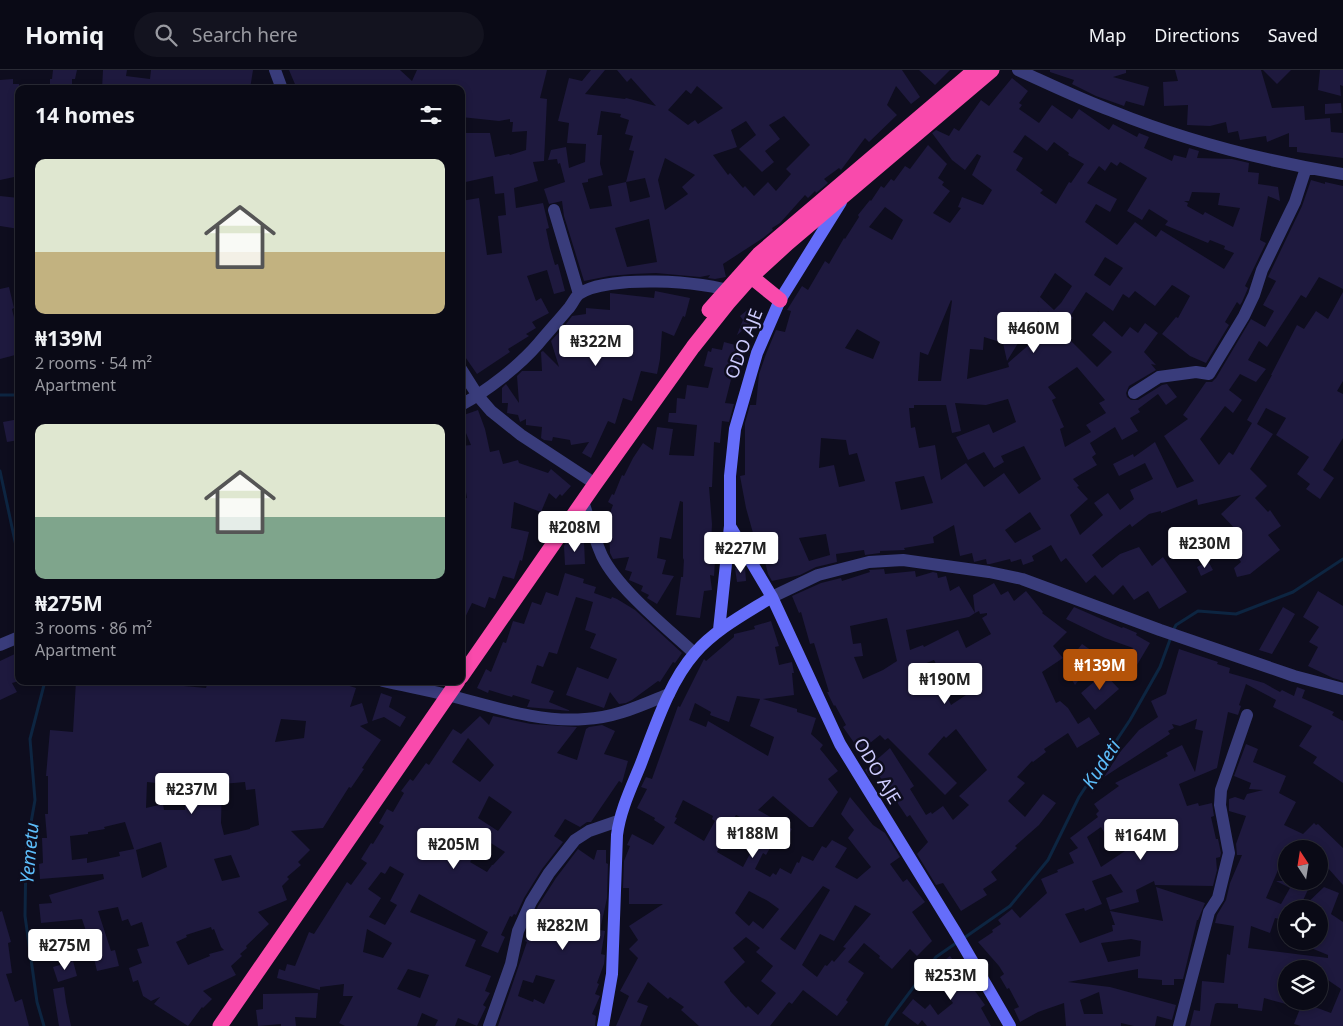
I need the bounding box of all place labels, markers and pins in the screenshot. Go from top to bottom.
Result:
pin: ₦460M [999,312,1069,354]
pin: ₦322M [561,324,631,367]
pin: ₦208M [540,510,610,553]
pin: ₦230M [1170,526,1240,569]
pin: ₦227M [706,532,776,574]
pin: ₦139M [1065,648,1135,691]
pin: ₦190M [910,662,980,705]
pin: ₦237M [157,772,227,815]
pin: ₦188M [718,816,788,859]
pin: ₦164M [1106,818,1176,861]
pin: ₦205M [419,828,489,870]
pin: ₦282M [528,908,598,951]
pin: ₦275M [30,928,100,971]
pin: ₦253M [916,958,986,1001]

